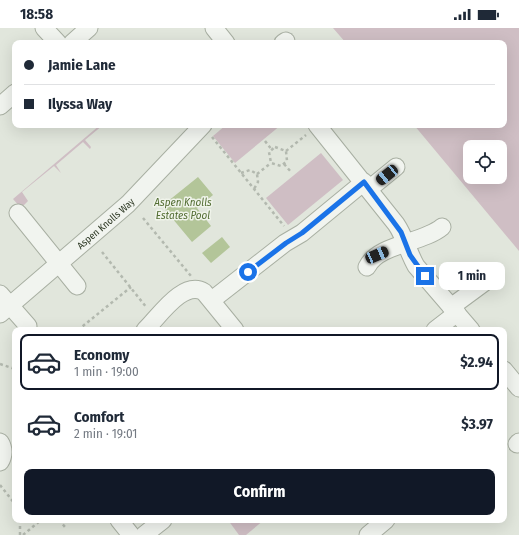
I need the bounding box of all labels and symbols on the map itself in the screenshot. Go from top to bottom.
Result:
car [374,163,400,187]
street label: Aspen Knolls Way [75,196,138,252]
water label: Aspen Knolls Estates Pool [153,196,212,222]
car [364,245,390,265]
callout: 1 min [439,262,505,290]
route start [239,263,257,281]
route end [416,267,434,285]

